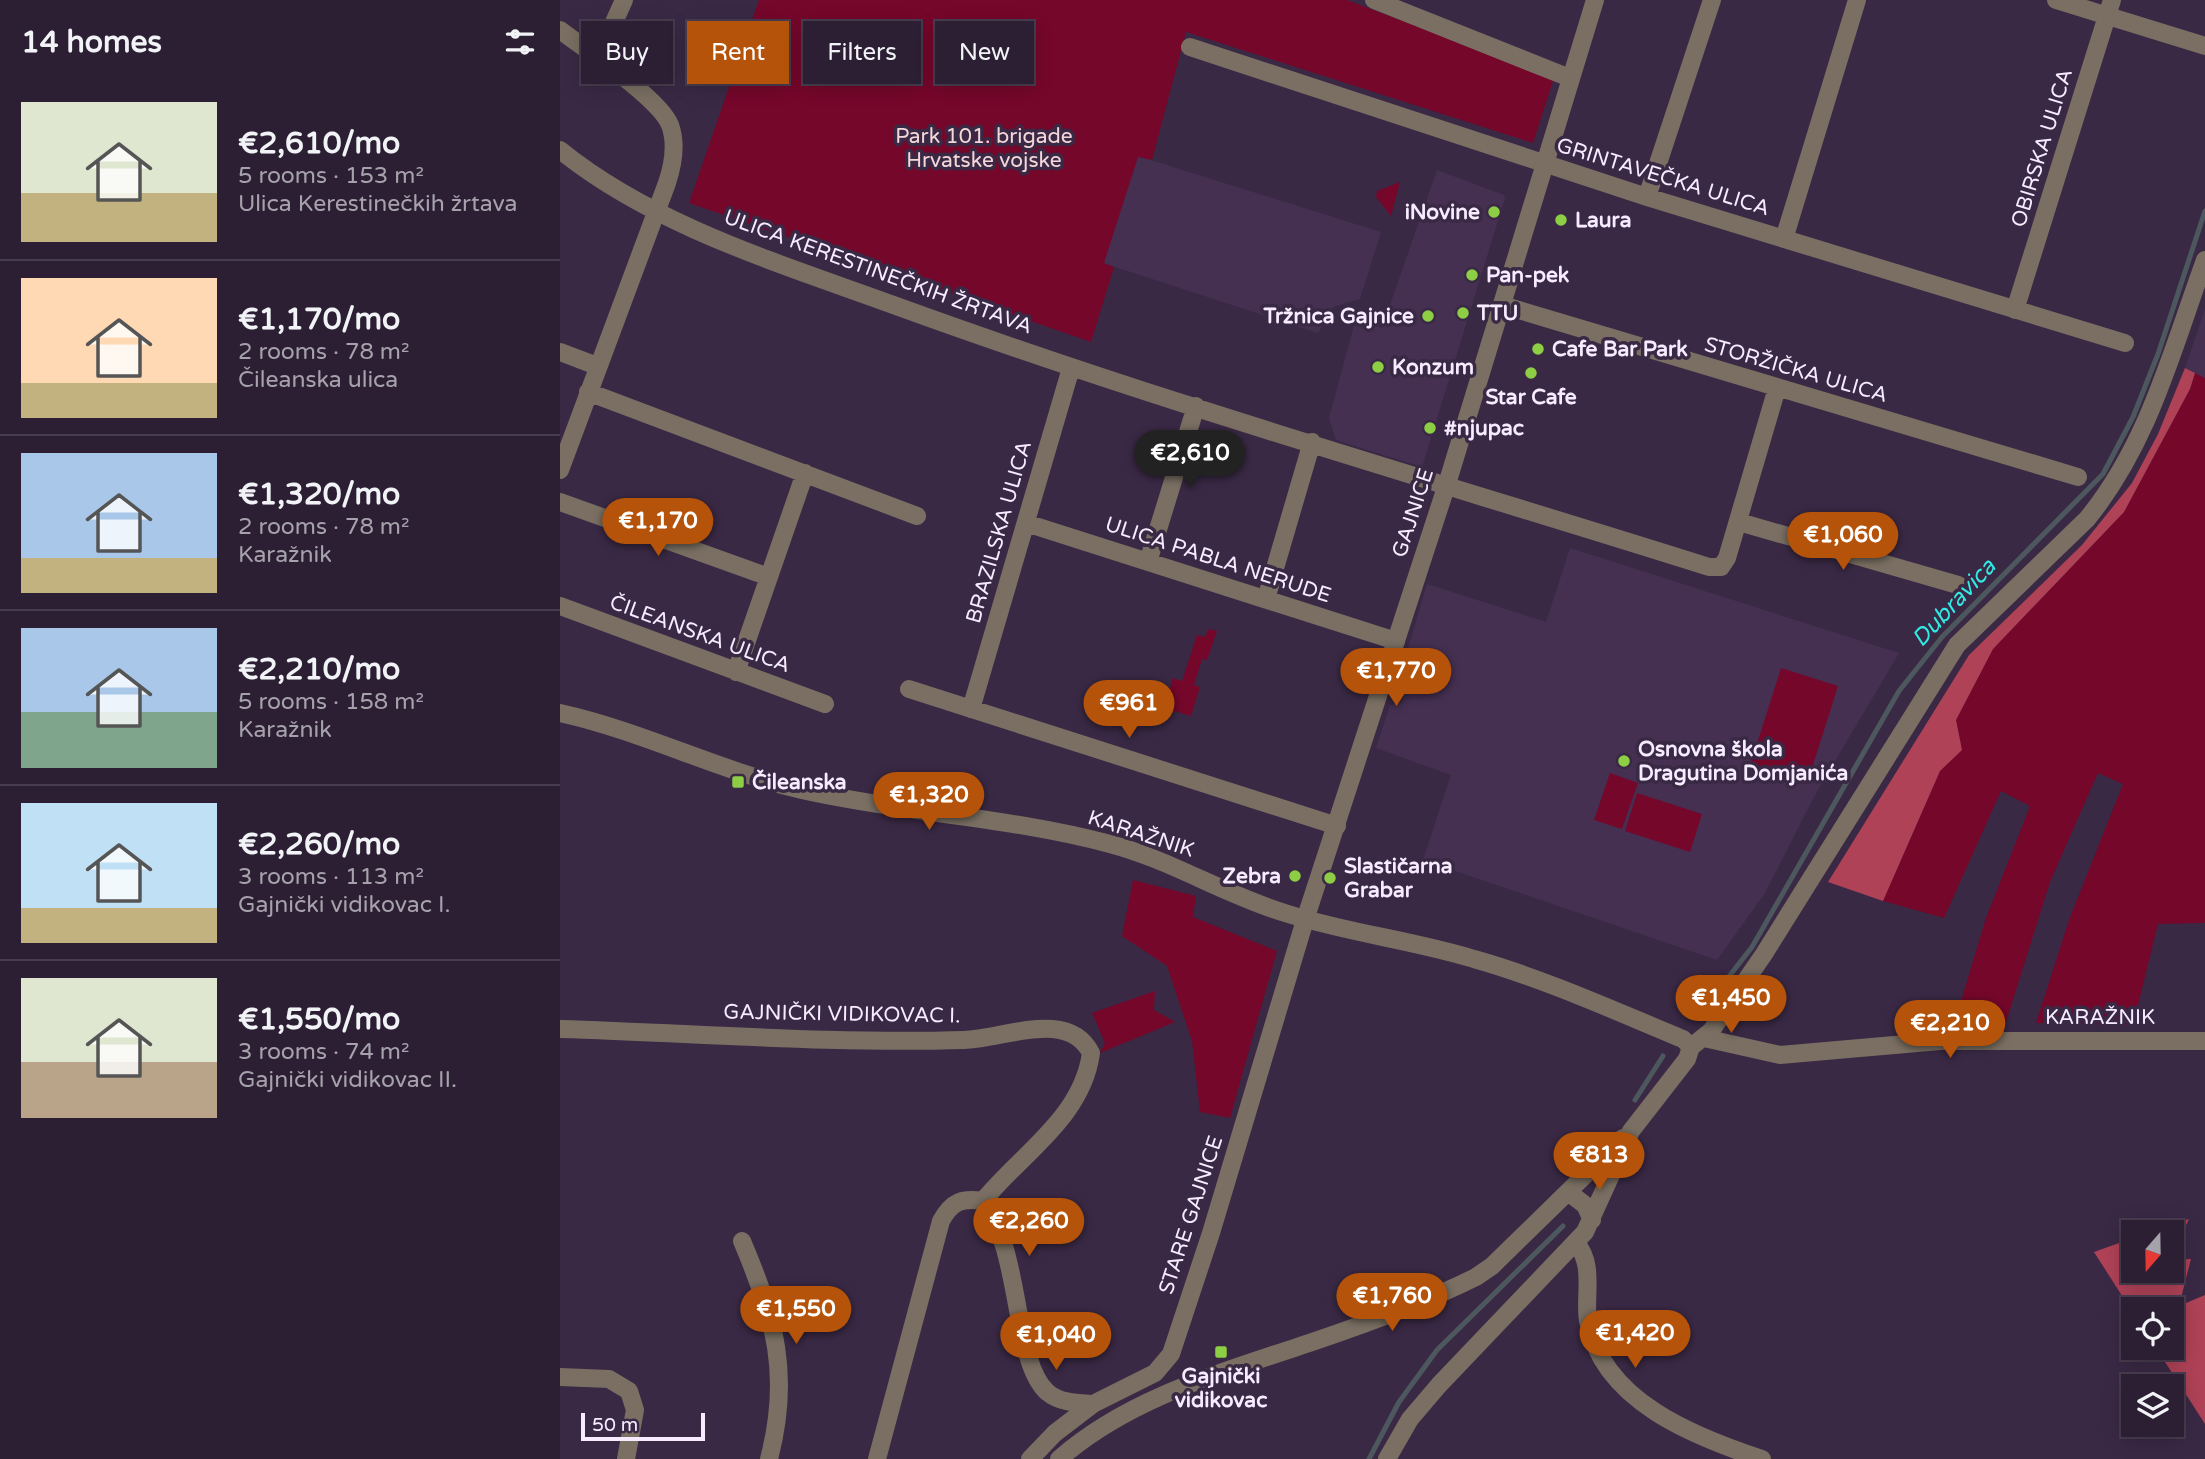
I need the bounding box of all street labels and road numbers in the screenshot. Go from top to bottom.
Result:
street label: OBIRSKA ULICA [2006,66,2078,230]
street label: GRINTAVEČKA ULICA [1553,133,1773,221]
street label: ULICA KERESTINEČKIH ŽRTAVA [720,204,1036,340]
street label: STORŽIČKA ULICA [1701,332,1891,408]
street label: BRAZILSKA ULICA [961,438,1037,626]
street label: GAJNICE [1387,465,1439,561]
street label: ULICA PABLA NERUDE [1102,512,1334,608]
street label: ČILEANSKA ULICA [606,590,794,678]
street label: KARAŽNIK [1085,805,1197,863]
street label: GAJNIČKI VIDIKOVAC I. [723,999,961,1029]
street label: KARAŽNIK [2045,1005,2155,1030]
street label: STARE GAJNICE [1154,1133,1228,1297]

